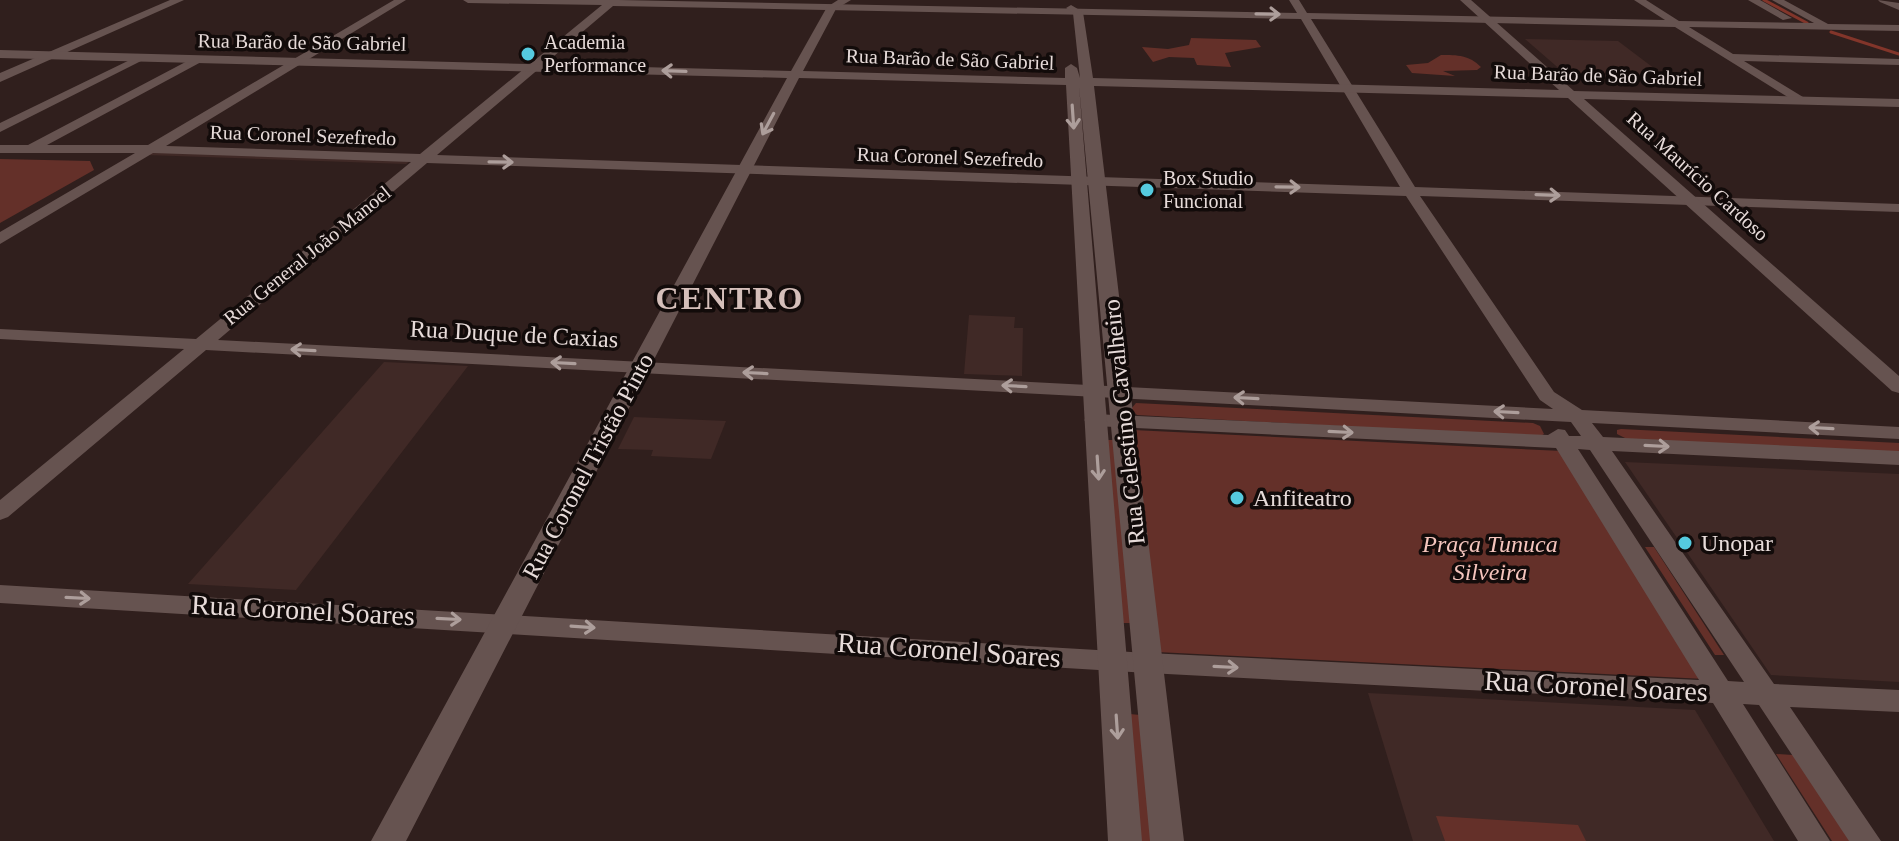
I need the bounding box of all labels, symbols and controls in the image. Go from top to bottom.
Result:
one-way arrow [1254,7,1281,22]
street label: Rua Barão de São Gabriel [197,29,407,55]
place label: Academia Performance [544,31,646,76]
street label: Rua Barão de São Gabriel [845,44,1055,74]
marker: Academia Performance [519,45,537,63]
street label: Rua Barão de São Gabriel [1493,60,1703,90]
one-way arrow [661,63,688,79]
one-way arrow [1066,103,1081,130]
street label: Rua Maurício Cardoso [1623,107,1773,245]
one-way arrow [759,112,775,136]
street label: Rua Coronel Sezefredo [209,121,397,149]
street label: Rua Coronel Sezefredo [856,143,1044,171]
one-way arrow [487,154,514,169]
place label: Box Studio Funcional [1163,167,1254,212]
one-way arrow [1274,179,1301,194]
street label: Rua General João Manoel [219,181,395,329]
marker: Box Studio Funcional [1138,181,1156,199]
one-way arrow [1534,187,1561,202]
district label: CENTRO [656,280,804,316]
street label: Rua Celestino Cavalheiro [1098,298,1150,546]
street label: Rua Duque de Caxias [409,316,619,352]
one-way arrow [290,342,317,357]
street label: Rua Coronel Tristão Pinto [518,349,658,583]
one-way arrow [550,355,577,370]
one-way arrow [742,365,769,380]
one-way arrow [1002,378,1028,393]
one-way arrow [1233,390,1260,405]
one-way arrow [1493,404,1520,419]
one-way arrow [1808,421,1835,436]
one-way arrow [1327,424,1354,439]
one-way arrow [1643,439,1670,454]
one-way arrow [1091,454,1106,481]
place label: Anfiteatro [1253,485,1352,511]
marker: Anfiteatro [1228,489,1246,507]
place label: Unopar [1701,530,1773,556]
park label: Praça Tunuca Silveira [1421,531,1558,585]
marker: Unopar [1676,534,1694,552]
street label: Rua Coronel Soares [190,589,416,631]
one-way arrow [64,591,91,606]
one-way arrow [435,611,462,626]
one-way arrow [570,620,596,635]
street label: Rua Coronel Soares [836,627,1062,673]
one-way arrow [1212,660,1239,675]
street label: Rua Coronel Soares [1483,665,1709,707]
one-way arrow [1110,714,1125,740]

